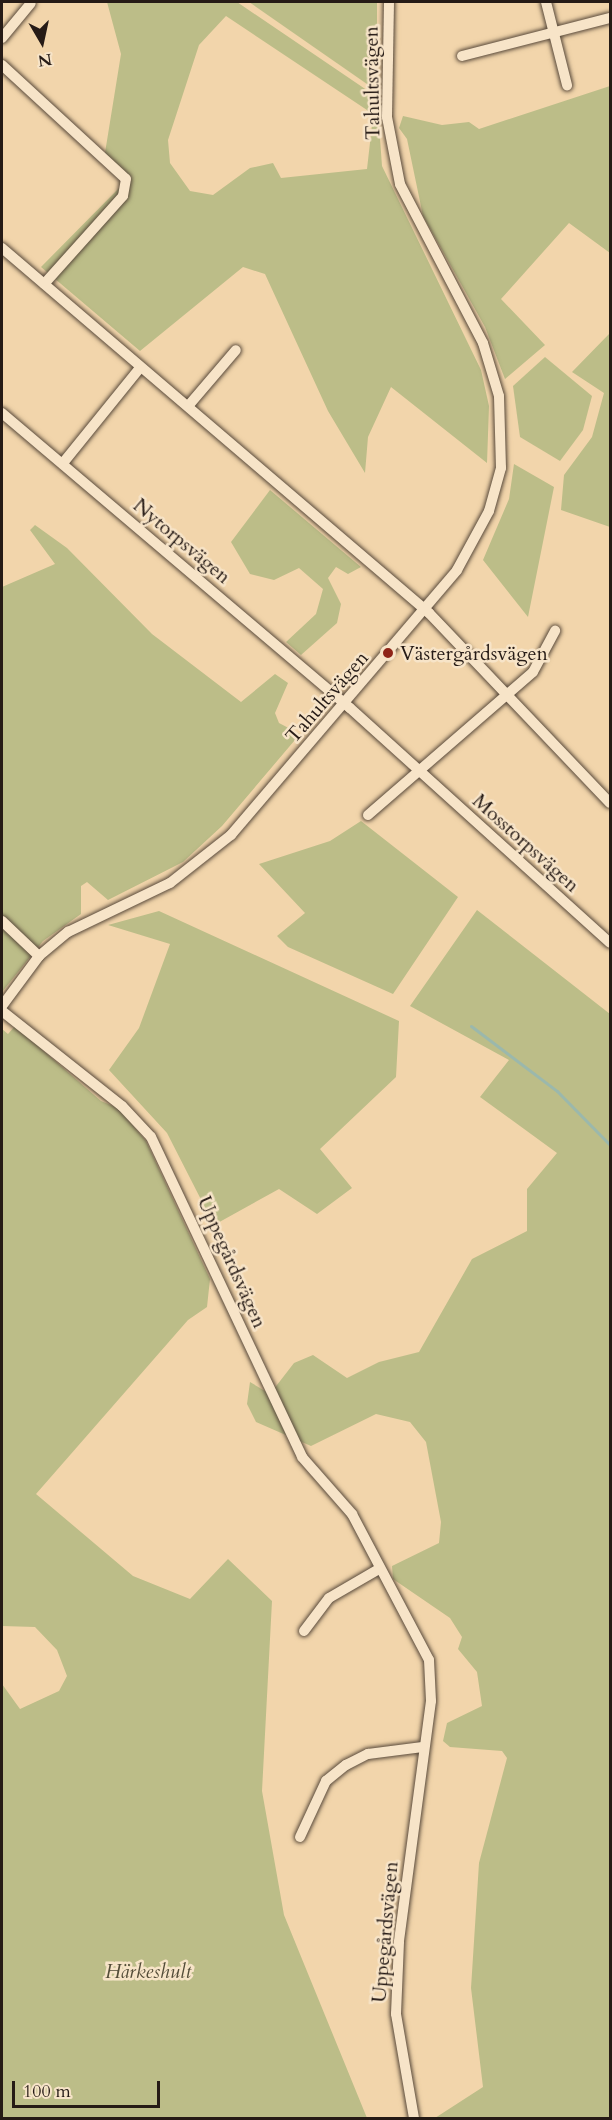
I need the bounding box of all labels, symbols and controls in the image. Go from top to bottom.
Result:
north arrow [12,12,72,72]
street label: Tahultsvägen [359,26,385,140]
text: N [36,48,53,72]
street label: Nytorpsvägen [128,493,236,589]
place label: Västergårdsvägen [400,641,548,665]
street label: Tahultsvägen [281,646,373,748]
marker: Västergårdsvägen [381,646,395,660]
street label: Mosstorpsvägen [468,789,584,897]
street label: Uppegårdsvägen [192,1192,272,1332]
street label: Uppegårdsvägen [367,1860,403,2004]
park label: Härkeshult [105,1959,191,1983]
scale bar [15,2069,164,2107]
text: 100 m [23,2079,71,2104]

